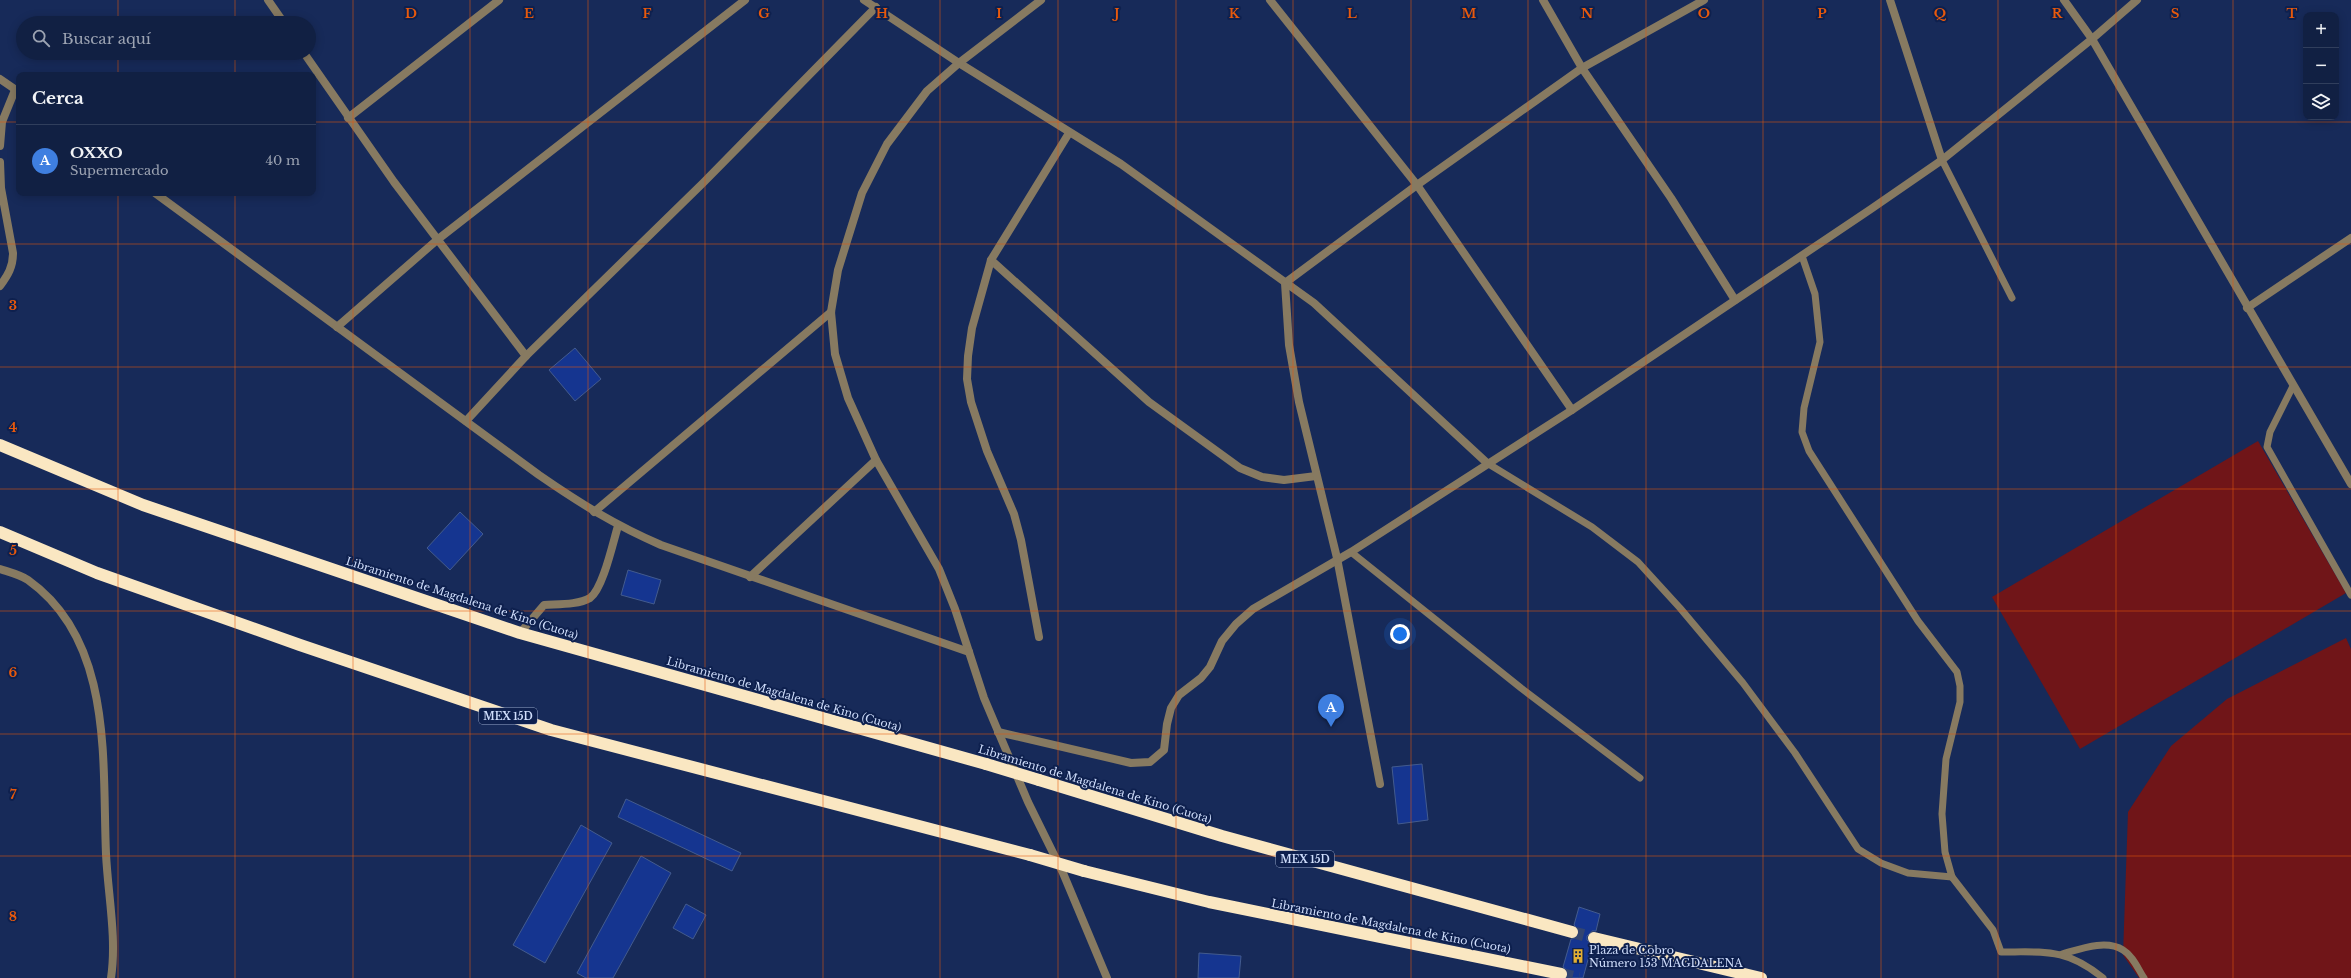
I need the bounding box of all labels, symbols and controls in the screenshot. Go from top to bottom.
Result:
text: D [405,5,417,22]
text: E [524,5,534,22]
text: F [643,5,652,22]
text: G [758,5,770,22]
text: H [876,5,888,22]
text: I [996,5,1002,22]
text: J [1111,5,1120,22]
text: K [1229,5,1240,22]
text: L [1347,5,1357,22]
text: M [1462,5,1477,22]
text: N [1581,5,1593,22]
text: O [1698,5,1710,22]
text: P [1817,5,1827,22]
text: Q [1934,5,1947,22]
text: R [2052,5,2064,22]
text: S [2171,5,2180,22]
text: T [2287,5,2298,22]
map controls [2303,12,2339,120]
button: + [2303,12,2339,48]
search box [16,16,316,60]
icon: search [30,27,52,49]
text: Buscar aquí [62,29,151,48]
button: − [2303,48,2339,84]
button: layers [2303,84,2339,120]
text: Cerca [32,88,84,109]
text: OXXO [70,143,123,162]
text: A [40,152,50,169]
text: 40 m [265,152,300,169]
text: Supermercado [70,162,168,179]
text: 3 [9,297,17,314]
text: 4 [9,419,18,436]
text: 5 [9,542,17,559]
street label: Libramiento de Magdalena de Kino (Cuota) [344,554,580,642]
your location [1390,624,1410,644]
street label: Libramiento de Magdalena de Kino (Cuota) [665,654,903,734]
text: 6 [9,664,18,681]
pin: A [1318,694,1344,727]
road number: MEX 15D [479,708,537,724]
street label: Libramiento de Magdalena de Kino (Cuota) [977,742,1214,826]
text: 7 [10,786,17,803]
road number: MEX 15D [1276,851,1334,867]
street label: Libramiento de Magdalena de Kino (Cuota) [1270,896,1512,956]
text: 8 [9,908,17,925]
place label: Plaza de Cobro Número 153 MAGDALENA [1589,943,1743,970]
building icon: Plaza de Cobro Número 153 MAGDALENA [1570,948,1586,964]

